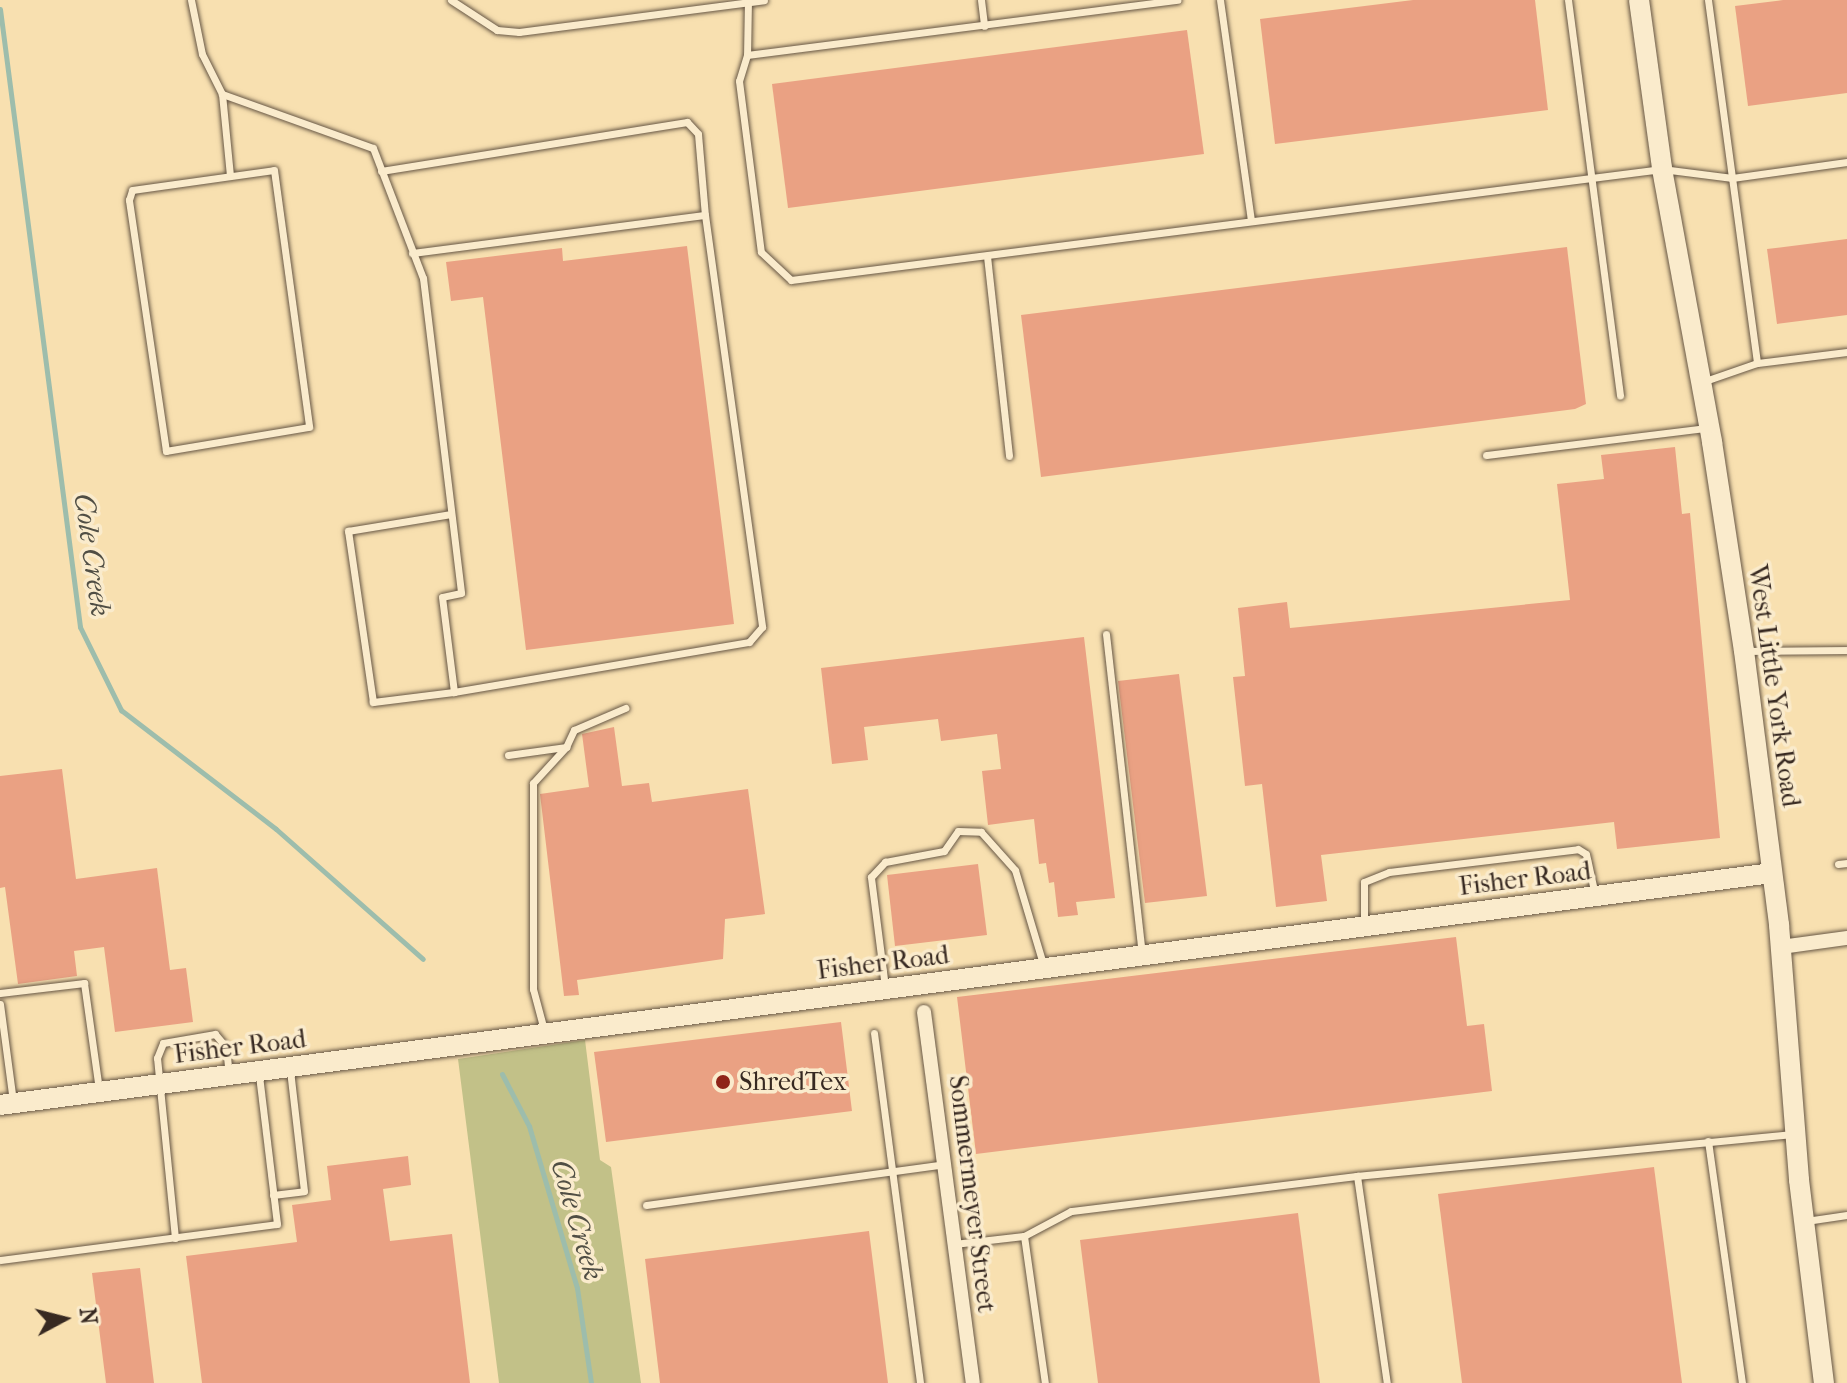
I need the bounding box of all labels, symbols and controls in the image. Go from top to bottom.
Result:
water label: Cole Creek [67,491,117,619]
street label: West Little York Road [1742,563,1806,809]
street label: Fisher Road [1457,855,1593,903]
street label: Fisher Road [815,939,951,987]
street label: Fisher Road [172,1023,308,1071]
place label: ShredTex [739,1066,847,1098]
marker: ShredTex [714,1073,732,1091]
street label: Sommermeyer Street [942,1074,1002,1314]
water label: Cole Creek [544,1156,610,1284]
north arrow [24,1279,104,1359]
text: N [74,1306,102,1326]

